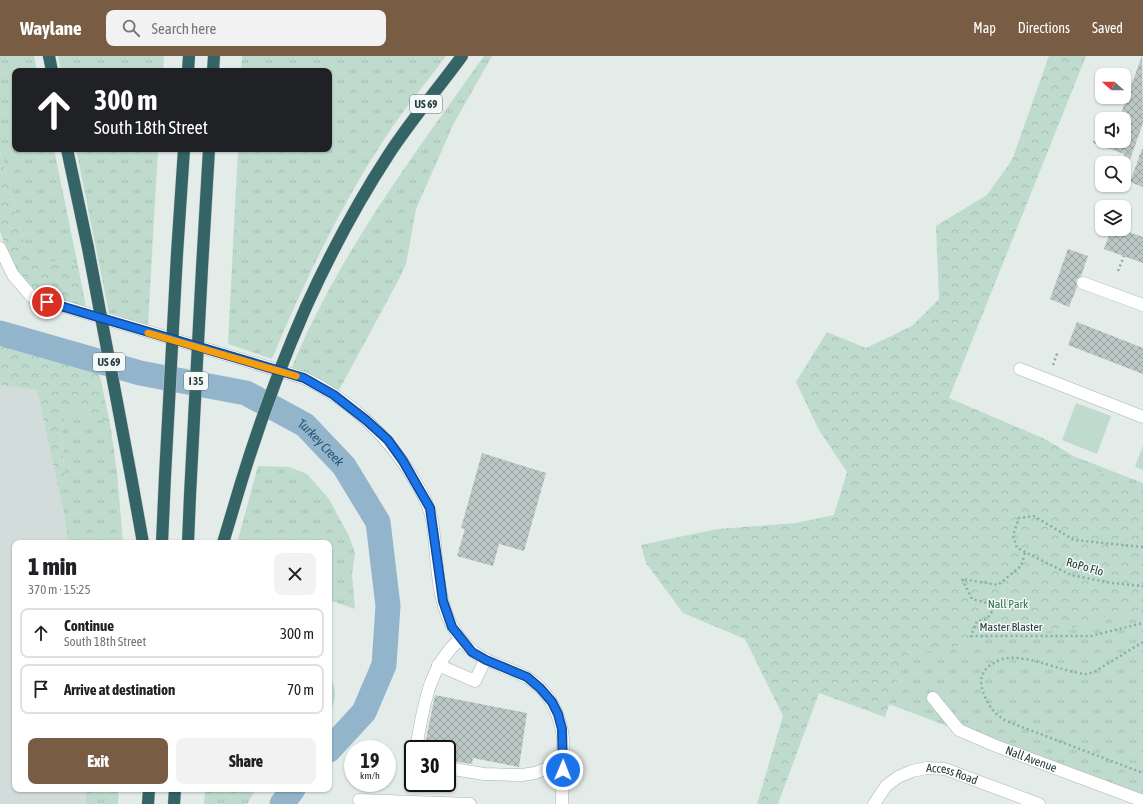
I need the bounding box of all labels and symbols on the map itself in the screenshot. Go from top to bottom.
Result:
north arrow [1095,68,1131,104]
road number: US 69 [410,95,442,113]
pin [30,285,64,319]
road number: US 69 [93,353,125,371]
road number: I 35 [184,372,208,390]
water label: Turkey Creek [295,416,347,469]
street label: RoPo Flo [1065,555,1106,579]
park label: Nall Park [988,597,1029,611]
street label: Master Blaster [980,620,1043,634]
speed limit sign: 30 [404,740,456,792]
street label: Nall Avenue [1003,743,1059,775]
position arrow [542,749,584,791]
street label: Access Road [926,761,980,788]

